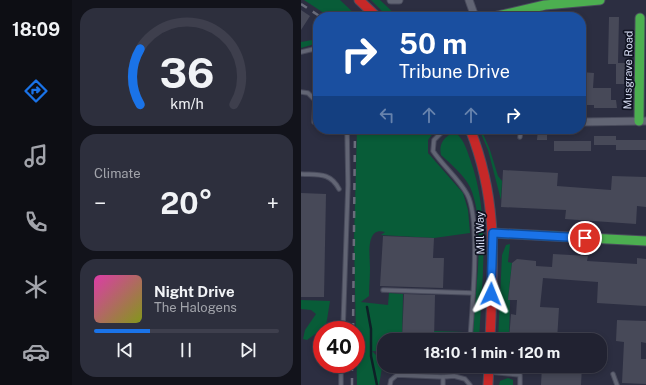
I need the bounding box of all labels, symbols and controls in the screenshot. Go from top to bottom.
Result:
text: 18:09 [12,19,60,40]
text: 50 m [399,27,467,60]
icon: right [333,28,385,80]
street label: Musgrave Road [621,30,635,110]
text: 36 [159,48,214,97]
text: Tribune Drive [399,61,510,82]
icon: directions [22,77,50,105]
text: km/h [170,94,203,111]
icon: left [376,104,398,126]
icon: ahead [418,104,440,126]
icon: ahead [460,104,482,126]
icon: right [502,104,524,126]
icon: music [22,142,50,170]
text: Climate [94,166,141,181]
text: 20° [160,185,213,221]
text: − [94,190,106,216]
text: + [267,190,279,216]
icon: phone [22,208,50,236]
street label: Mill Way [474,211,486,255]
pin [568,221,602,255]
icon: arrive [574,227,596,249]
icon: climate [22,273,50,301]
position arrow [470,273,512,315]
text: Night Drive [154,283,235,300]
text: The Halogens [154,300,237,315]
speed limit sign: 40 [313,321,365,373]
icon: car [22,338,50,366]
icon: previous [114,339,136,361]
icon: pause [175,339,197,361]
icon: next [237,339,259,361]
text: 18:10 · 1 min · 120 m [424,344,560,361]

